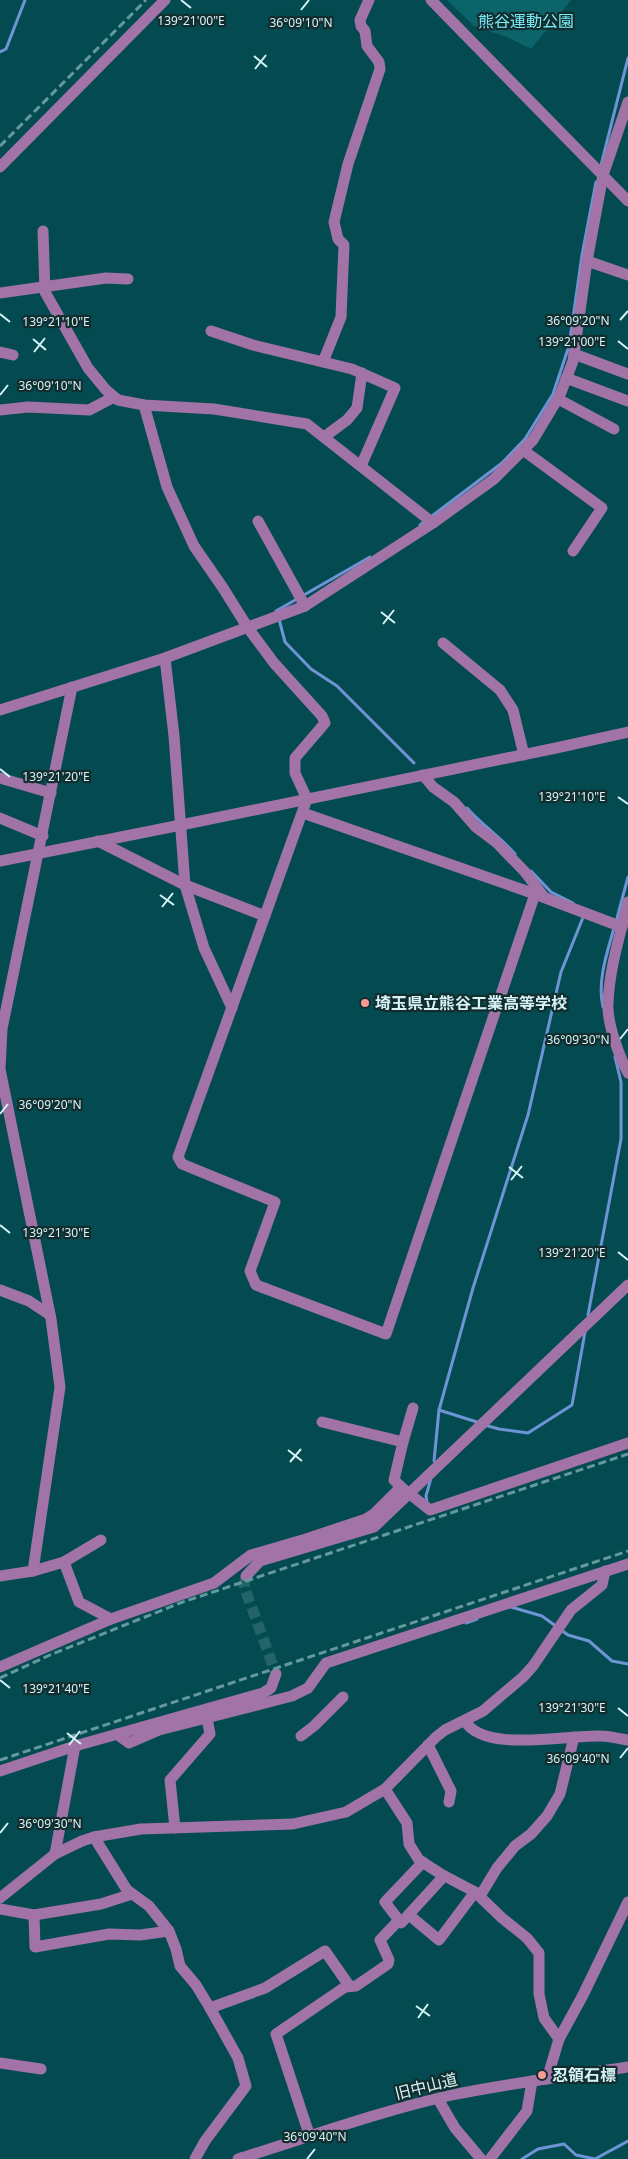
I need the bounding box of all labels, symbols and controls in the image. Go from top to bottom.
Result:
park label: 熊谷運動公園 [478,10,574,32]
text: 139°21'00"E [157,12,225,29]
text: 36°09'10"N [269,14,333,31]
text: 36°09'20"N [546,312,610,329]
text: 139°21'10"E [22,313,90,330]
text: 139°21'00"E [538,333,606,350]
text: 36°09'10"N [18,377,82,394]
text: 139°21'20"E [22,768,90,785]
text: 139°21'10"E [538,788,606,805]
place label: 埼玉県立熊谷工業高等学校 [375,992,567,1014]
marker: 埼玉県立熊谷工業高等学校 [359,997,371,1009]
text: 36°09'30"N [546,1031,610,1048]
text: 36°09'20"N [18,1096,82,1113]
text: 139°21'30"E [22,1224,90,1241]
text: 139°21'20"E [538,1244,606,1261]
text: 139°21'40"E [22,1680,90,1697]
text: 139°21'30"E [538,1699,606,1716]
text: 36°09'40"N [546,1750,610,1767]
text: 36°09'30"N [18,1815,82,1832]
place label: 忍領石標 [552,2064,616,2086]
street label: 旧中山道 [392,2068,460,2104]
marker: 忍領石標 [536,2069,548,2081]
text: 36°09'40"N [283,2128,347,2145]

